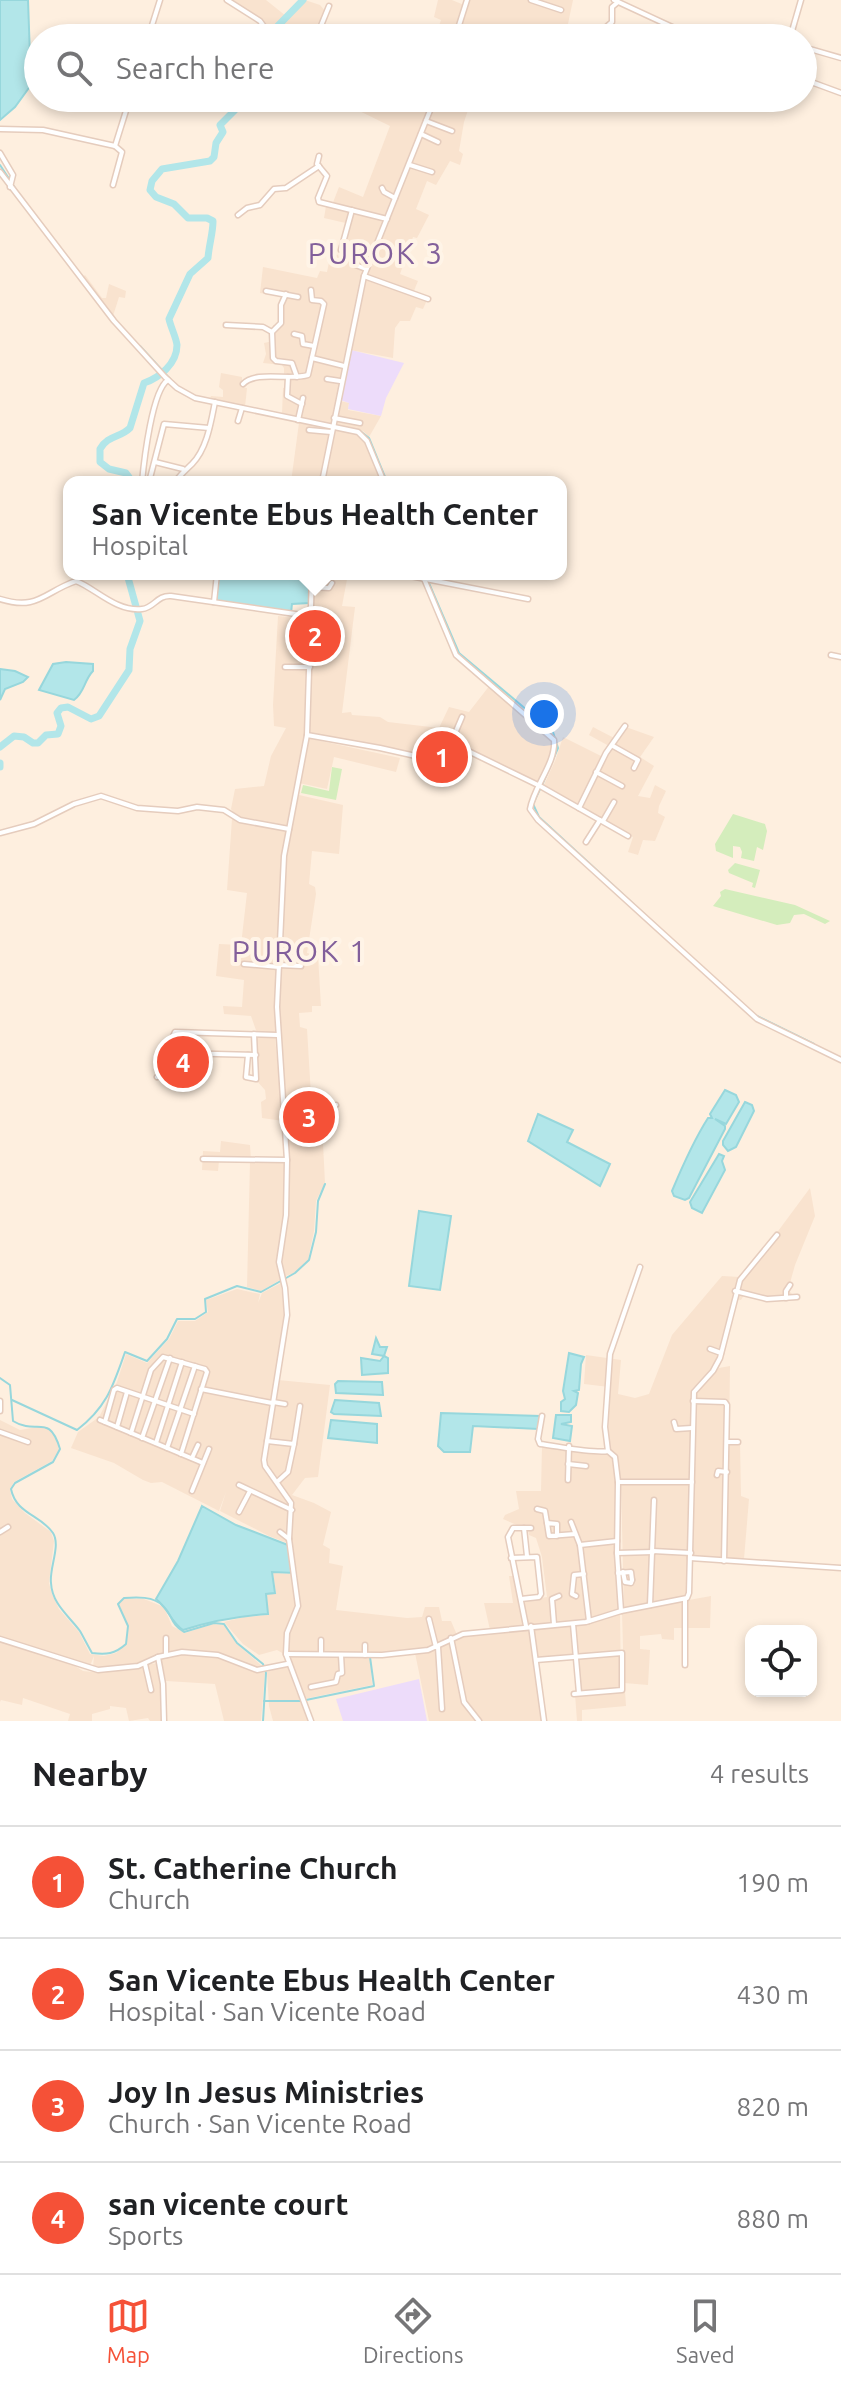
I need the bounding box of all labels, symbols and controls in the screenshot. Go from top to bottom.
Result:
search box [24,24,817,112]
icon: search [52,46,96,90]
text: Search here [116,51,275,85]
district label: PUROK 3 [308,236,444,270]
popup [63,476,567,580]
text: San Vicente Ebus Health Center [92,497,538,531]
text: Hospital [92,531,188,560]
pin: 2 [289,606,341,666]
your location [524,694,564,734]
pin: 1 [416,727,468,787]
district label: PUROK 1 [232,934,368,968]
pin: 4 [157,1032,209,1092]
pin: 3 [283,1087,335,1147]
map controls [745,1625,817,1697]
button: locate [745,1625,817,1697]
text: Nearby [32,1754,147,1792]
text: 4 results [710,1759,809,1788]
text: St. Catherine Church [108,1851,398,1885]
text: 1 [51,1868,65,1897]
text: 190 m [737,1868,809,1897]
text: Church [108,1885,190,1914]
text: San Vicente Ebus Health Center [108,1963,555,1997]
text: 2 [51,1980,65,2009]
text: 430 m [737,1980,809,2009]
text: Hospital · San Vicente Road [108,1997,426,2026]
text: Joy In Jesus Ministries [108,2075,424,2109]
text: 3 [51,2092,65,2121]
text: 820 m [737,2092,809,2121]
text: Church · San Vicente Road [108,2109,412,2138]
text: san vicente court [108,2187,348,2221]
text: 4 [51,2204,65,2233]
text: 880 m [737,2204,809,2233]
text: Sports [108,2221,183,2250]
tab: Map [106,2294,150,2367]
tab: Directions [363,2294,463,2367]
tab: Saved [676,2294,735,2367]

